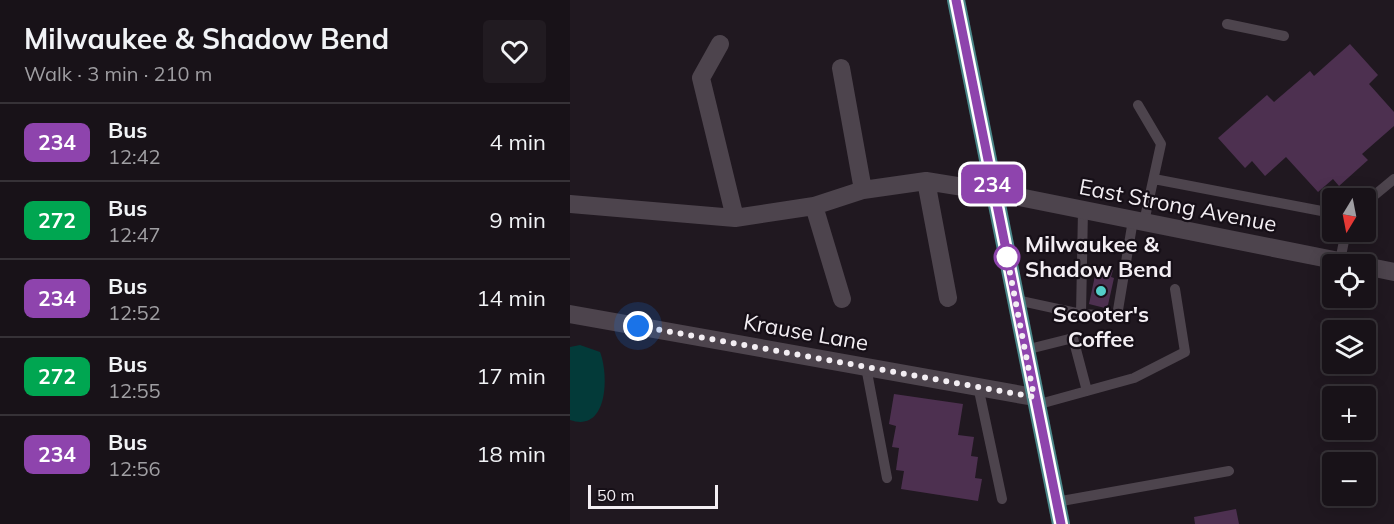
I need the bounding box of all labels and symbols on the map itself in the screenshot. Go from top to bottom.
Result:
line badge: 234 [958,164,1026,204]
street label: East Strong Avenue [1077,172,1279,238]
north arrow [1322,188,1376,242]
place label: Milwaukee & Shadow Bend [1025,230,1172,283]
marker: Milwaukee & Shadow Bend [994,244,1020,270]
marker: Scooter's Coffee [1094,284,1108,298]
place label: Scooter's Coffee [1053,300,1149,353]
street label: Krause Lane [741,307,871,357]
your location [623,311,653,341]
scale bar [588,482,718,510]

